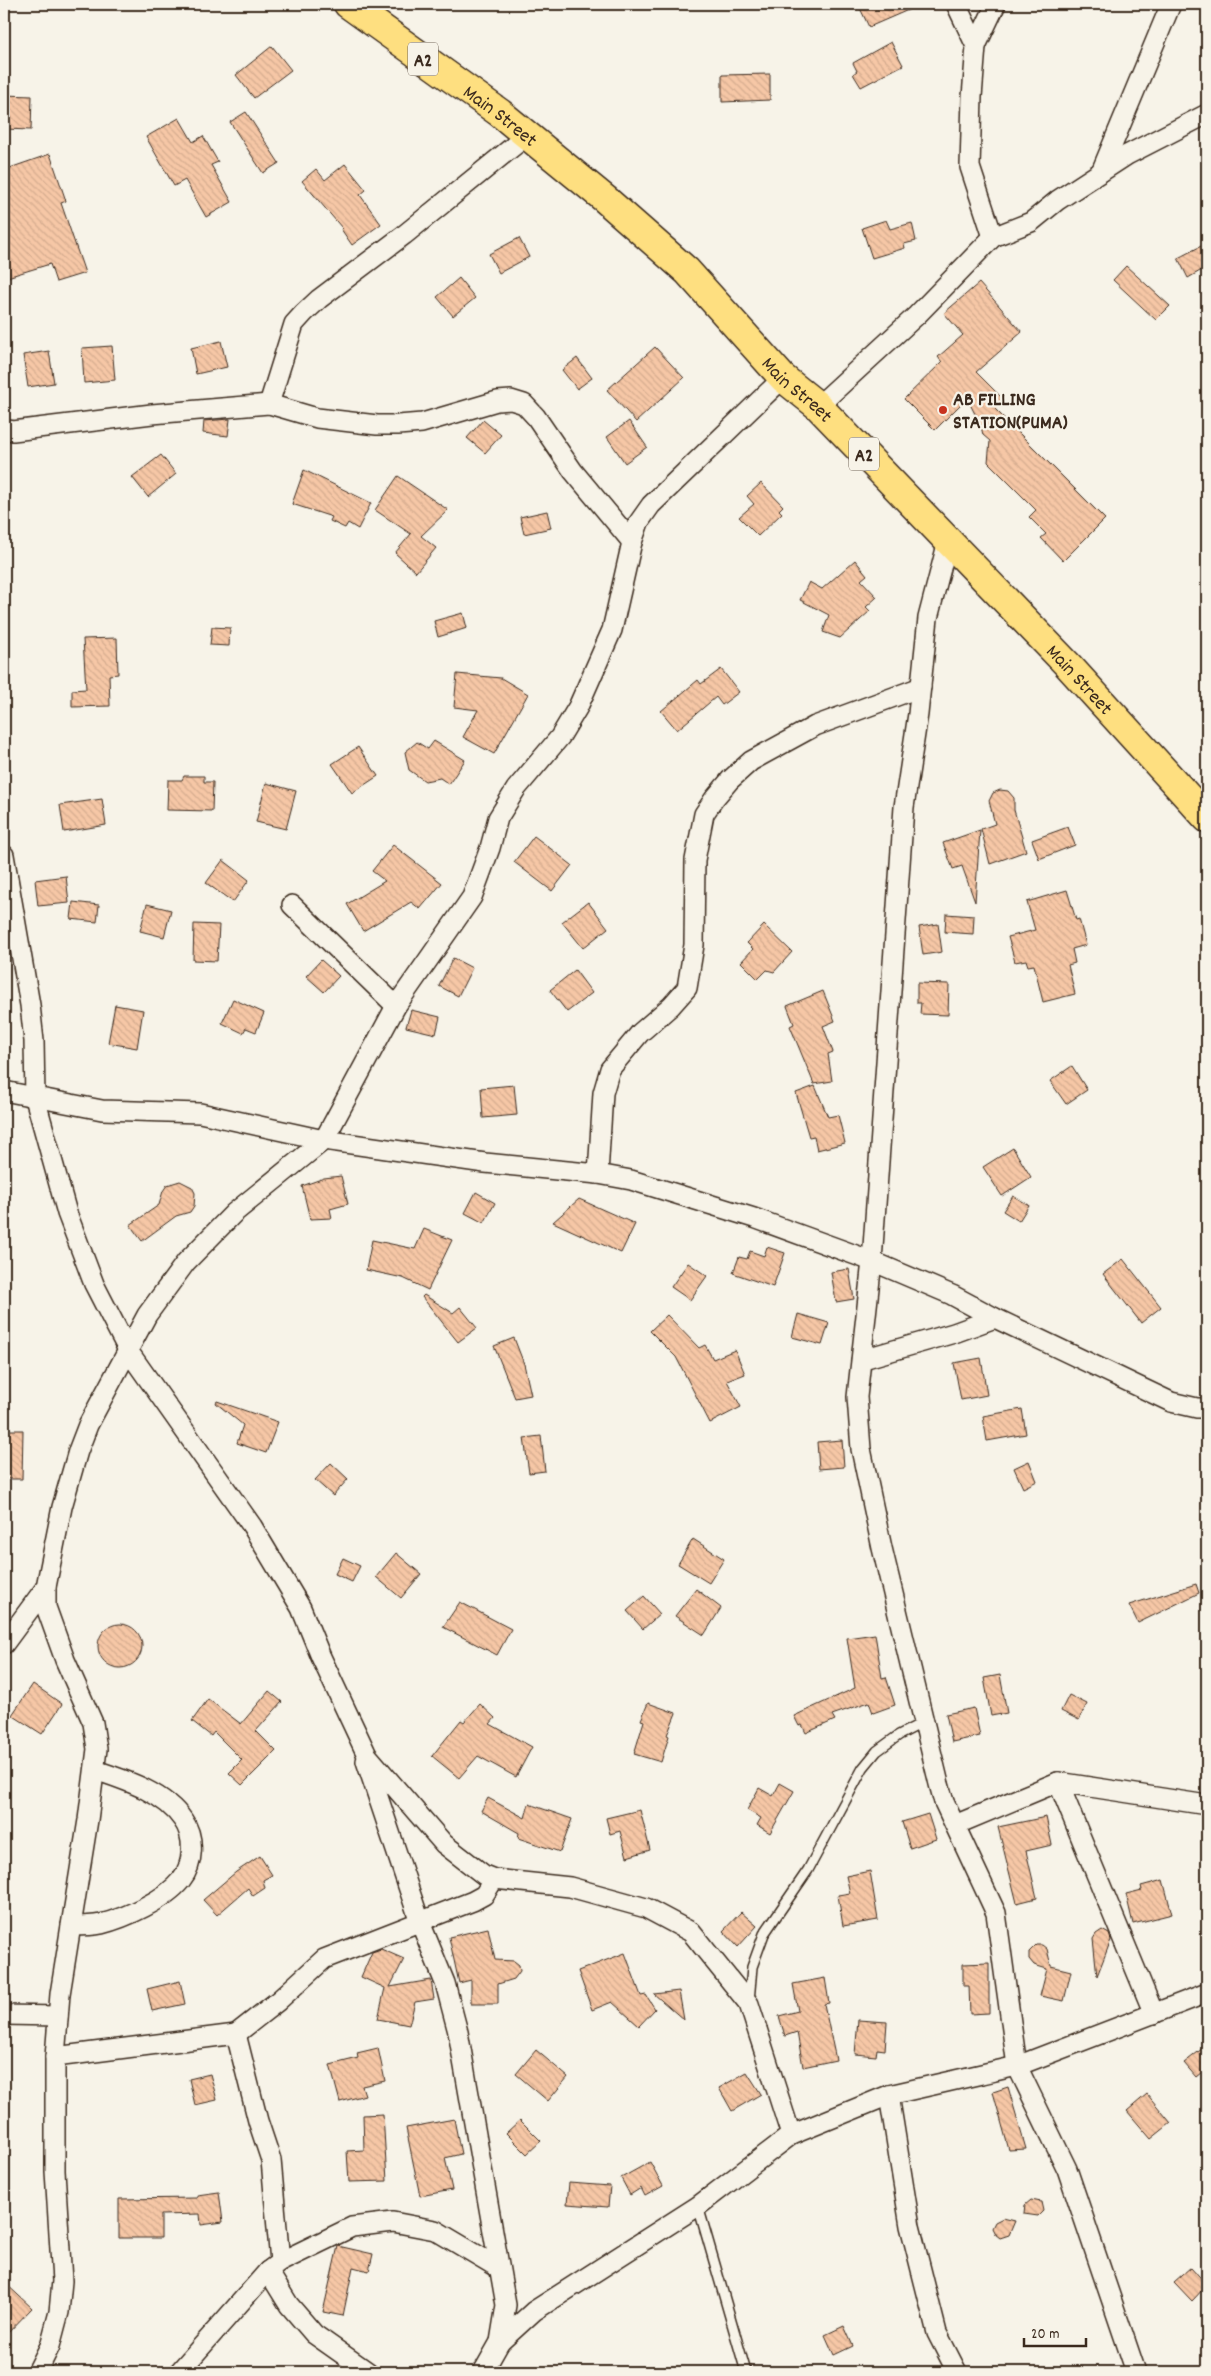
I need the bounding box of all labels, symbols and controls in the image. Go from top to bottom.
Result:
road number: A2 [408,42,438,76]
street label: Main Street [456,80,542,155]
street label: Main Street [753,352,838,430]
place label: AB FILLING STATION(PUMA) [953,387,1068,438]
marker: AB FILLING STATION(PUMA) [937,404,949,416]
road number: A2 [849,438,879,470]
street label: Main Street [1038,639,1118,723]
scale bar [1024,2316,1086,2348]
text: 20 m [1031,2324,1059,2346]

